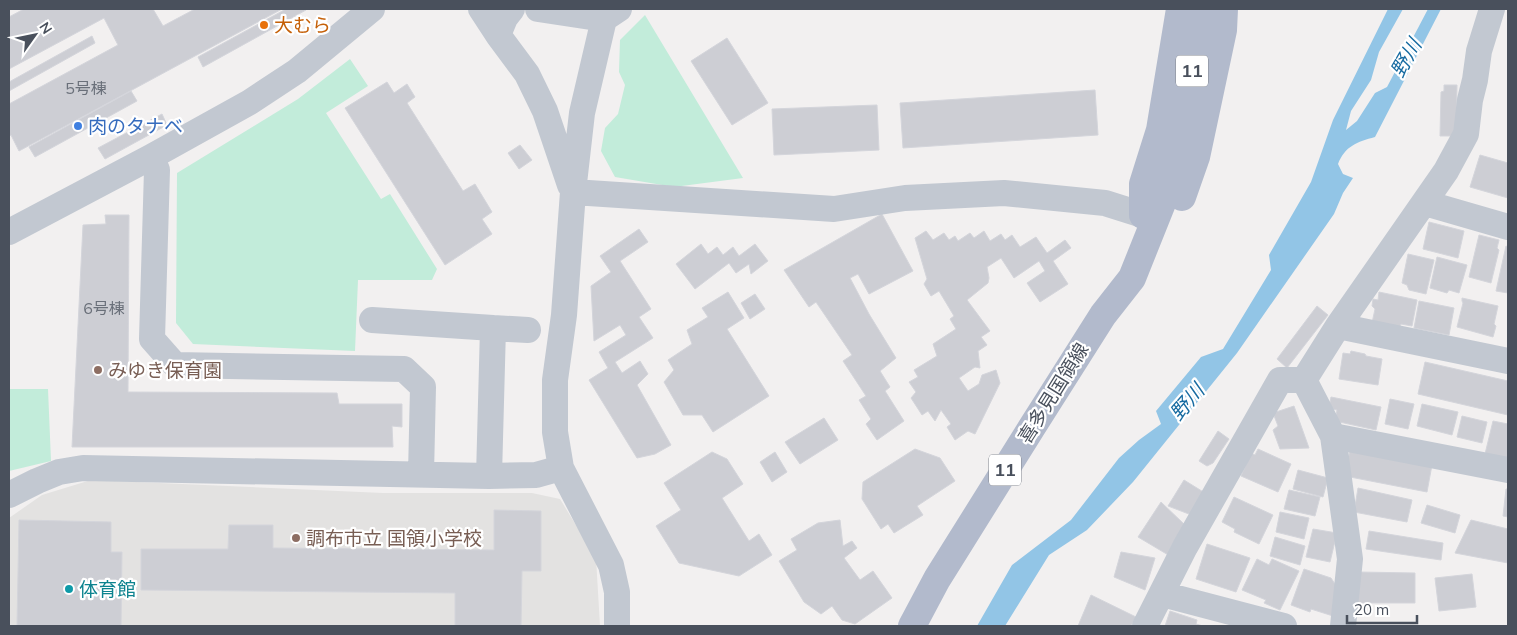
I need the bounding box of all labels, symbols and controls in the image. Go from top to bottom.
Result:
north arrow [10,10,60,60]
place label: 大むら [274,13,331,37]
text: N [35,19,56,37]
marker: 大むら [258,19,270,31]
water label: 野川 [1385,32,1427,81]
road number: 11 [1176,56,1208,86]
house number: 5号棟 [65,78,107,98]
place label: 肉のタナベ [88,114,183,138]
marker: 肉のタナベ [72,120,84,132]
house number: 6号棟 [83,298,125,318]
street label: 喜多見国領線 [1013,338,1093,448]
place label: みゆき保育園 [108,358,222,382]
marker: みゆき保育園 [92,364,104,376]
water label: 野川 [1164,377,1210,425]
road number: 11 [989,454,1021,486]
place label: 調布市立 国領小学校 [306,526,482,550]
marker: 調布市立 国領小学校 [290,532,302,544]
place label: 体育館 [79,577,136,601]
marker: 体育館 [63,583,75,595]
scale bar [1347,592,1417,624]
text: 20 m [1354,600,1389,619]

